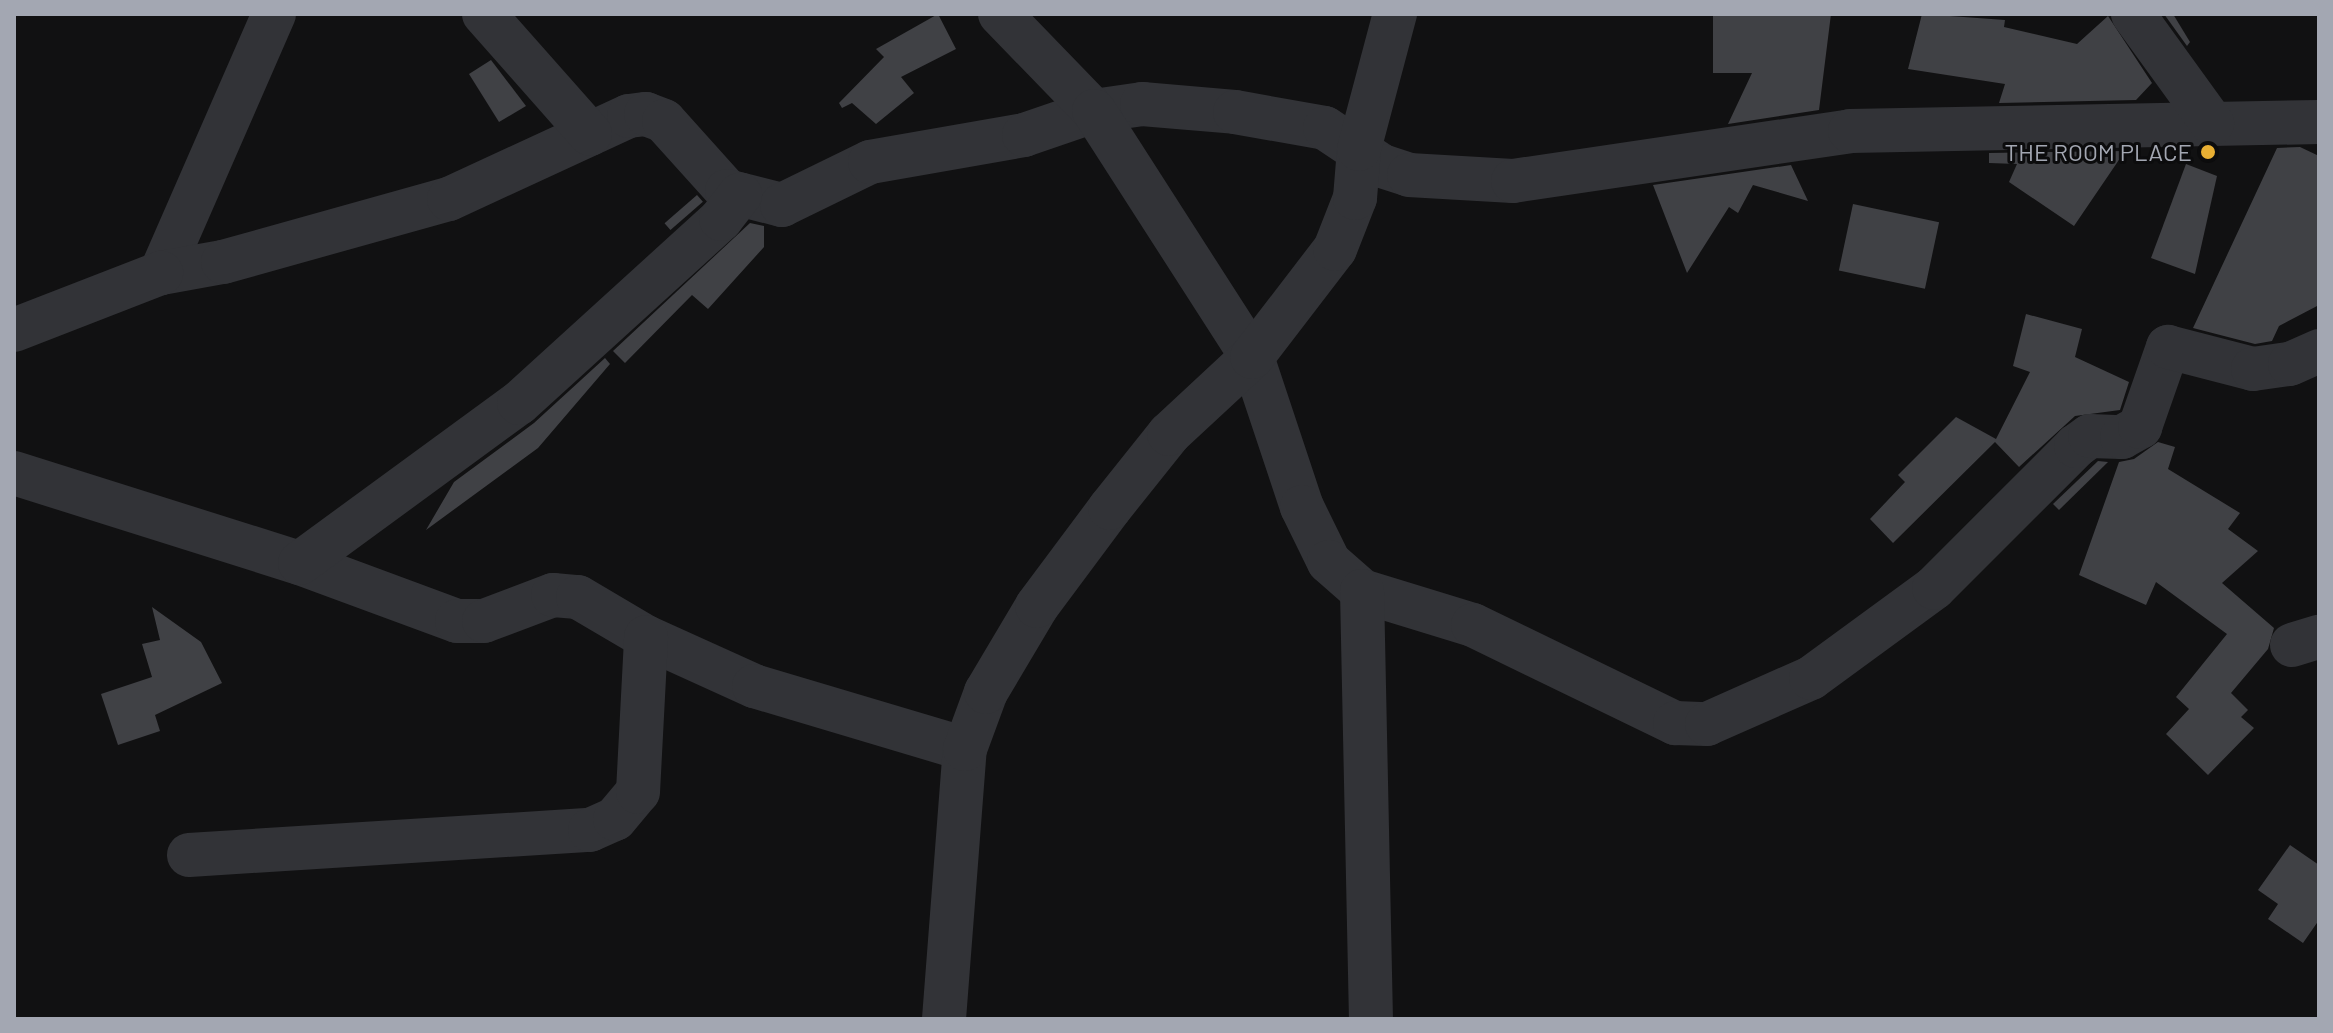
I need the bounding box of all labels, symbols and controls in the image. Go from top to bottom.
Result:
place label: THE ROOM PLACE [2005,138,2192,166]
marker: THE ROOM PLACE [2199,143,2217,161]

